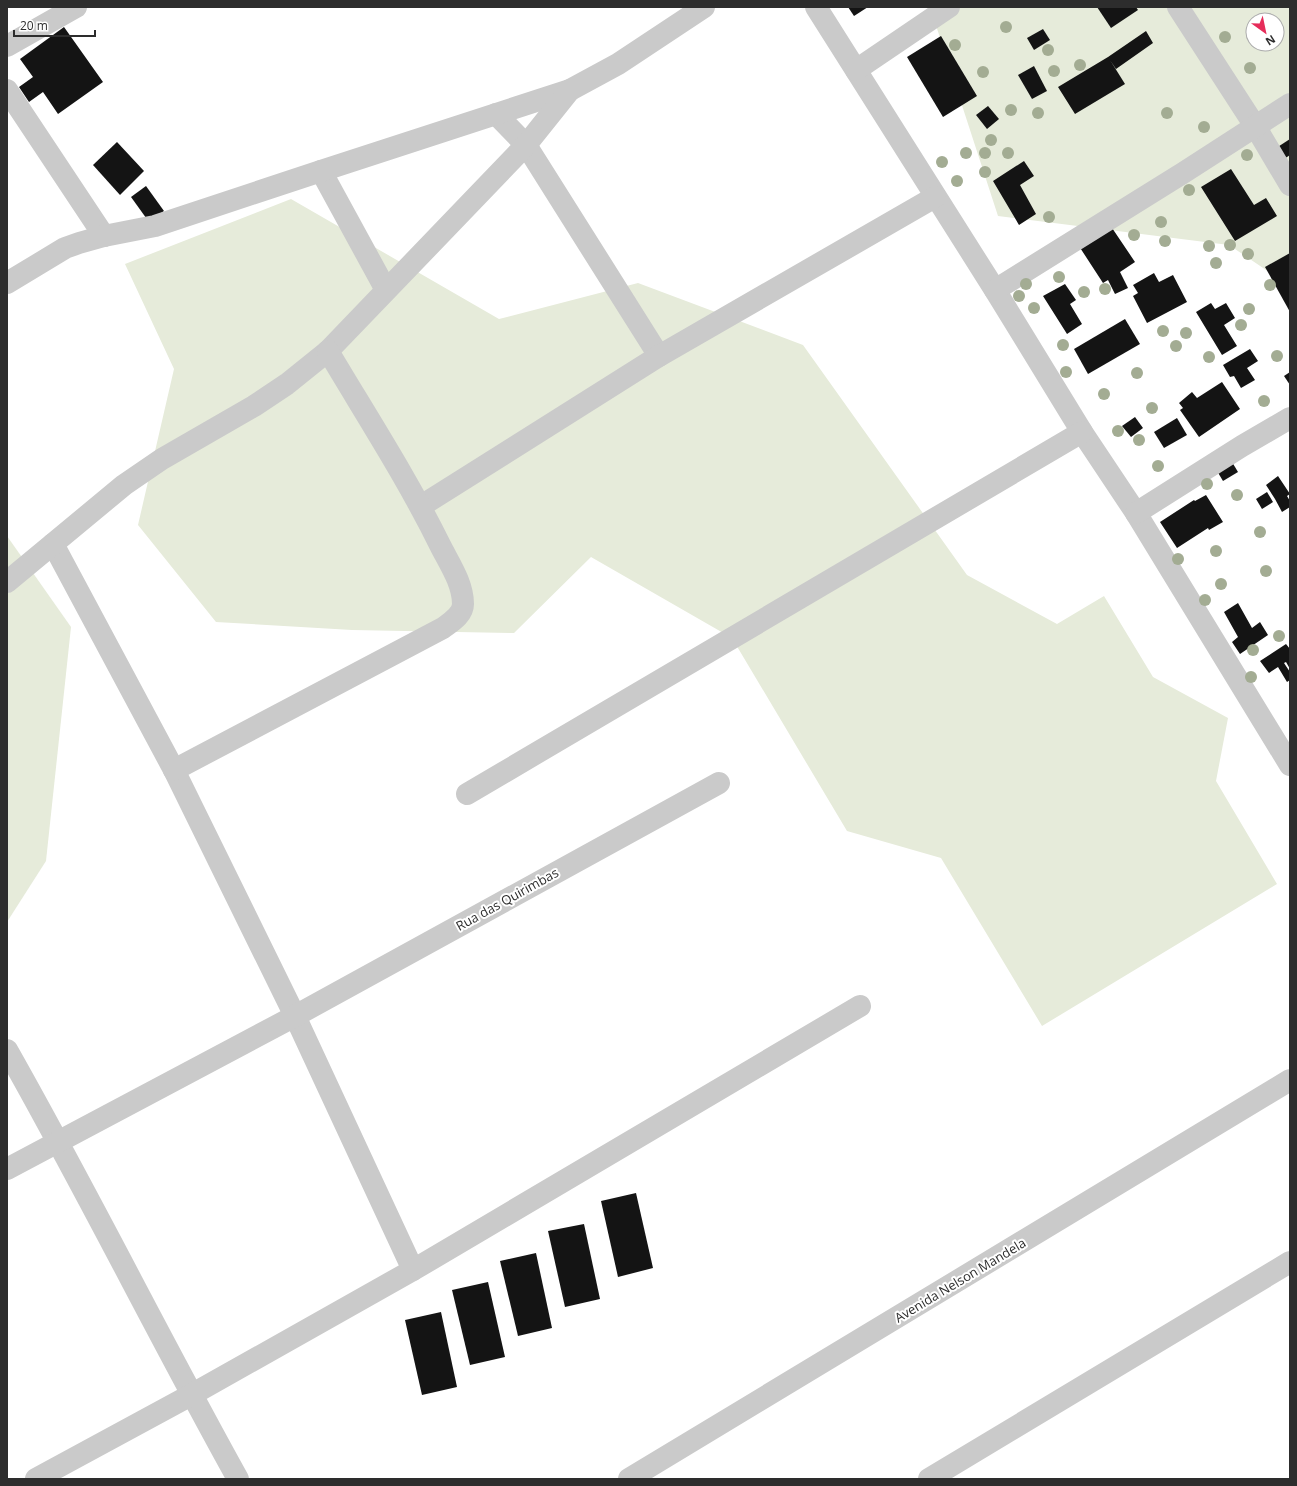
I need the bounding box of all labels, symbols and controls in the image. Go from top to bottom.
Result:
scale bar [14,12,95,38]
north arrow [1245,12,1285,52]
text: 20 m [20,17,48,34]
text: N [1263,32,1279,50]
street label: Rua das Quirimbas [452,863,562,935]
street label: Avenida Nelson Mandela [891,1234,1029,1326]

